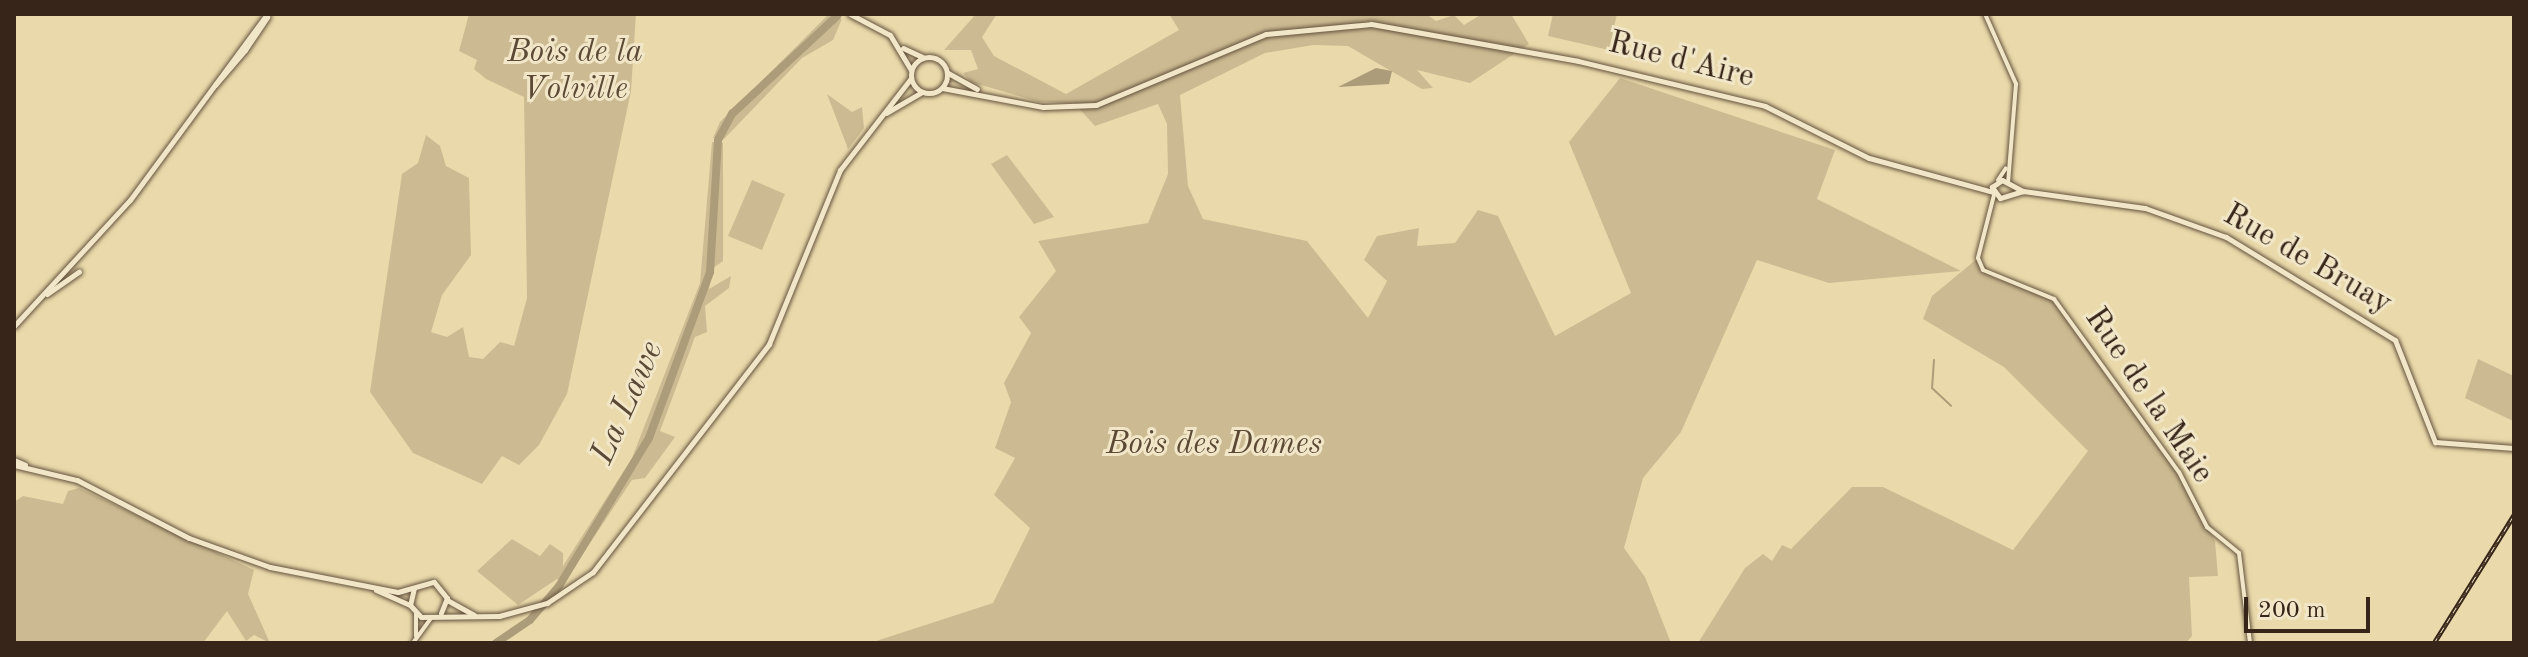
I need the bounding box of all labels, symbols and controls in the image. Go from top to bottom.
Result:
street label: Rue d'Aire [1604,24,1758,98]
park label: Bois de la Volville [507,35,643,110]
street label: Rue de Bruay [2216,196,2398,324]
street label: Rue de la Maie [2075,301,2221,491]
water label: La Lawe [583,335,673,471]
park label: Bois des Dames [1106,426,1322,464]
scale bar [2248,581,2374,631]
text: 200 m [2258,599,2326,623]

